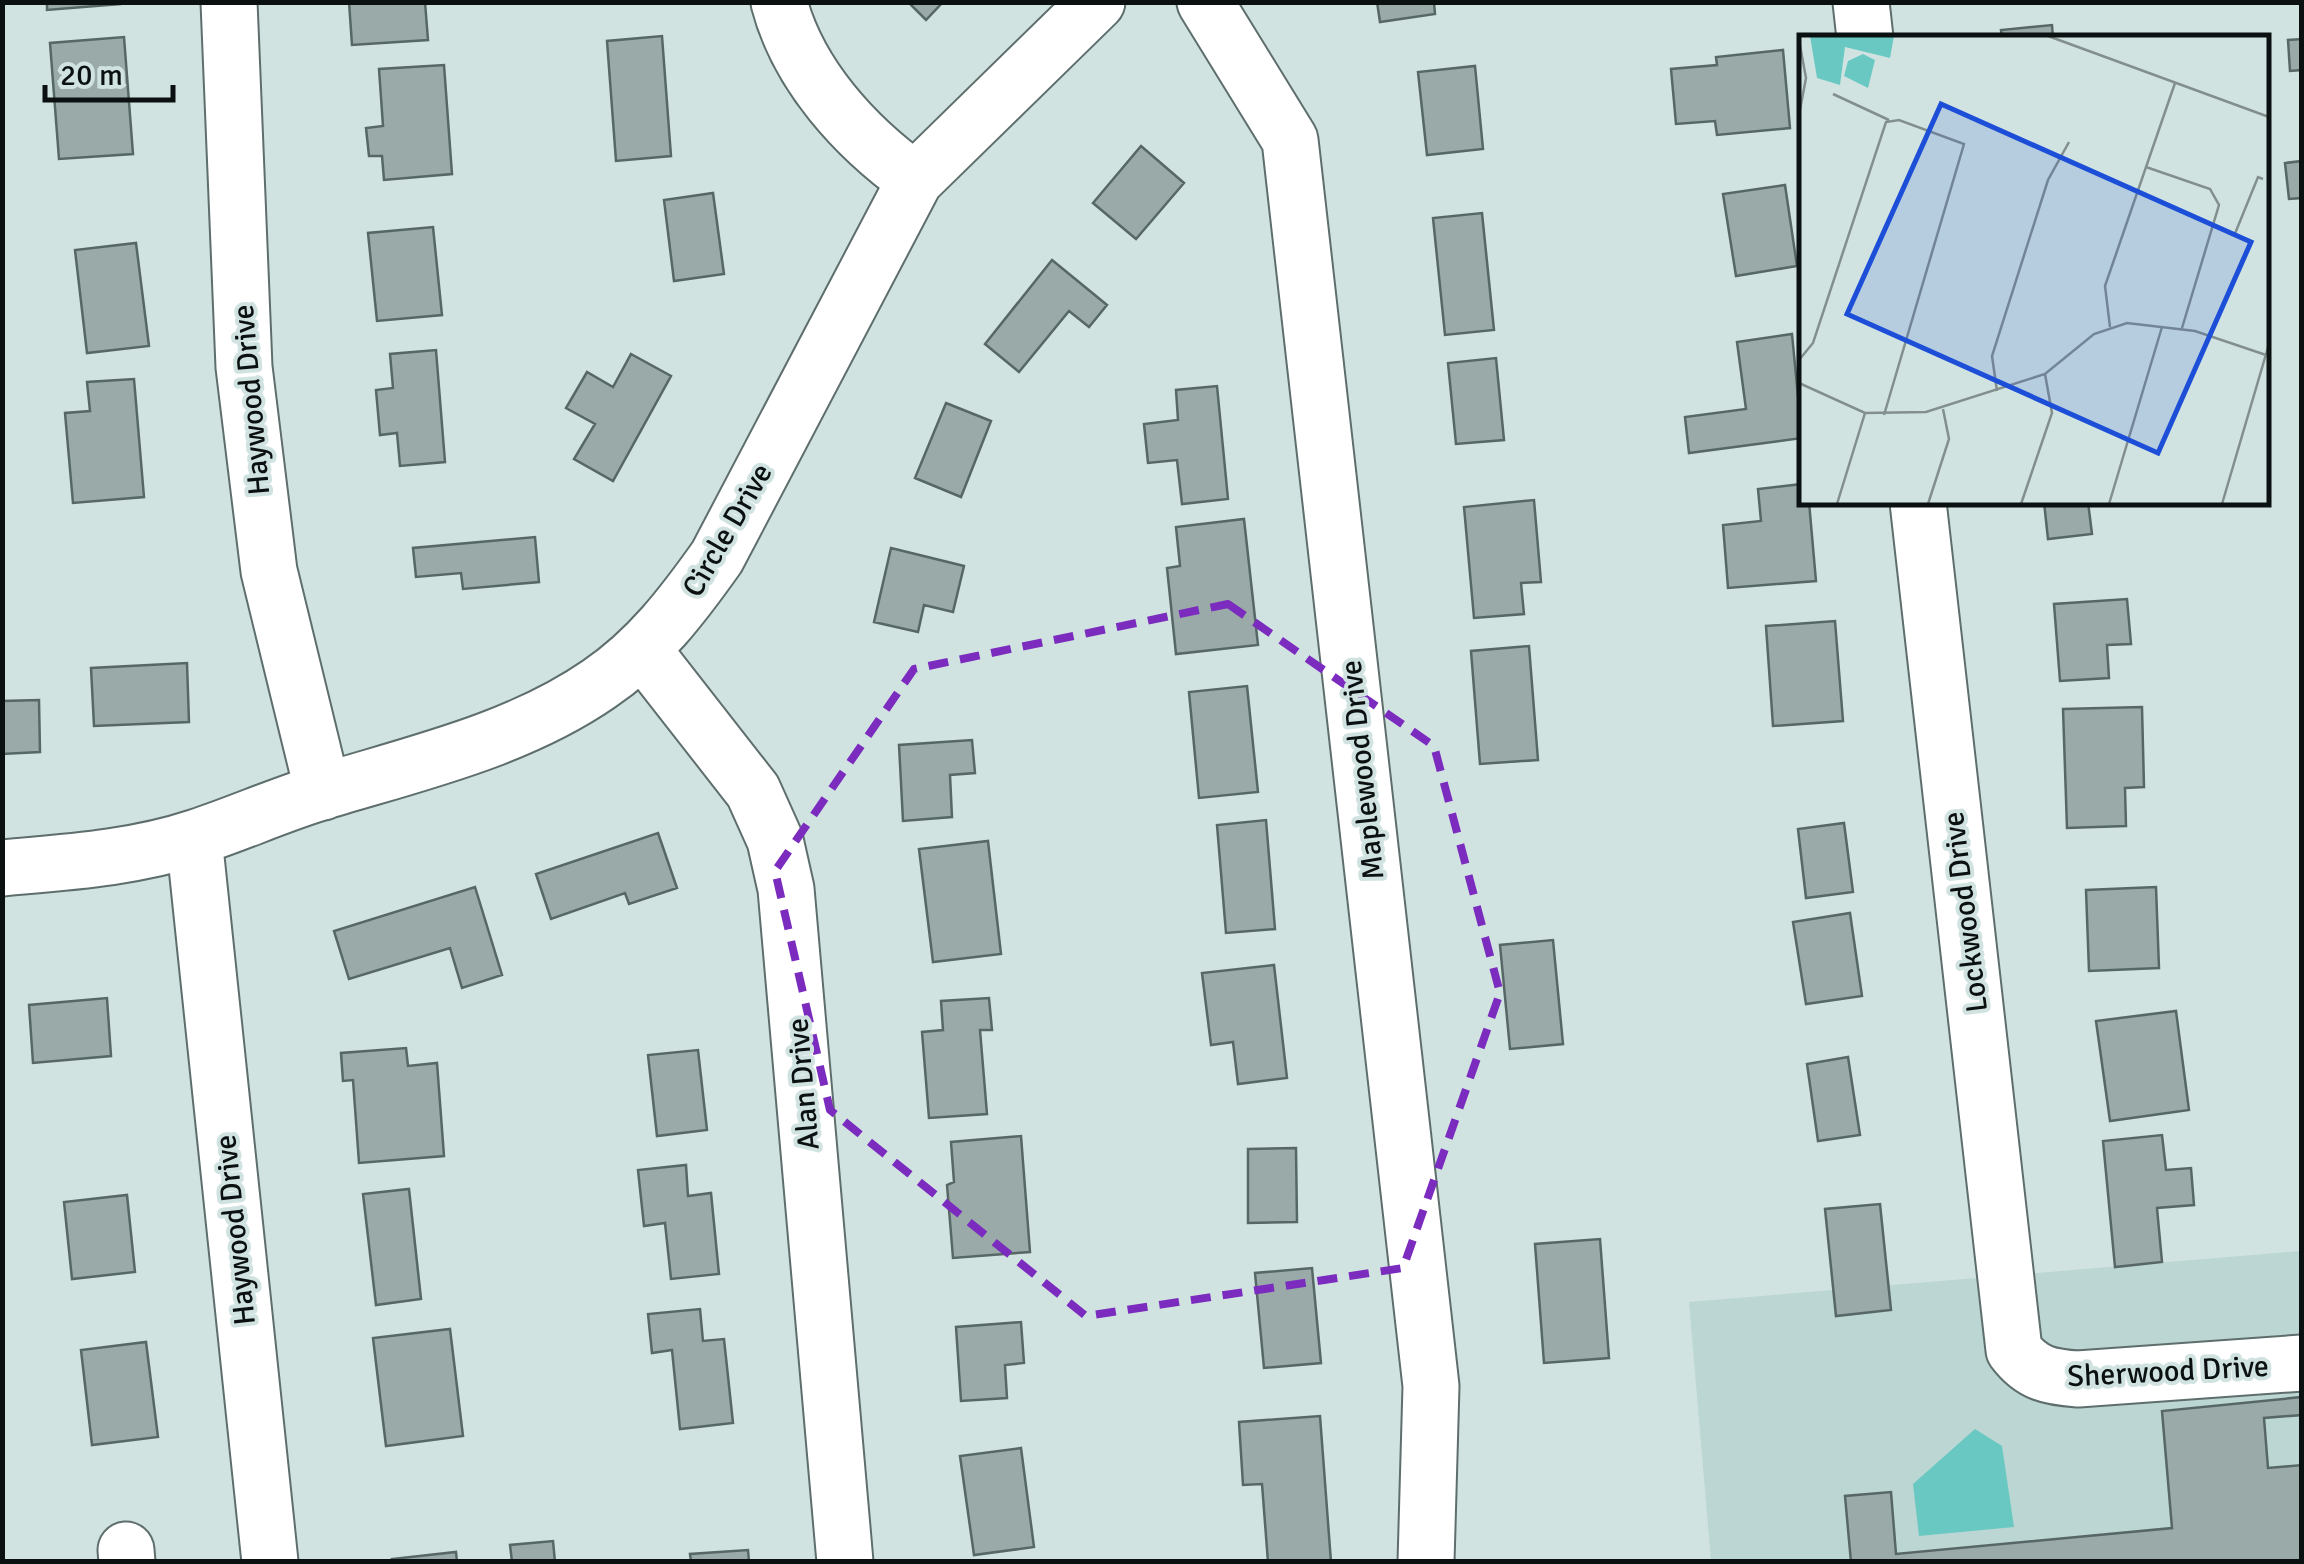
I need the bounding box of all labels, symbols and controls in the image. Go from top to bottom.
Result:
inset map [1799,35,2269,505]
scale bar [45,40,172,102]
text: 20 m [60,57,123,94]
street label: Haywood Drive [225,303,278,497]
street label: Circle Drive [674,457,780,604]
street label: Maplewood Drive [1333,658,1392,882]
street label: Lockwood Drive [1935,810,1996,1014]
street label: Alan Drive [779,1017,828,1151]
street label: Haywood Drive [207,1133,264,1327]
street label: Sherwood Drive [2066,1348,2270,1395]

